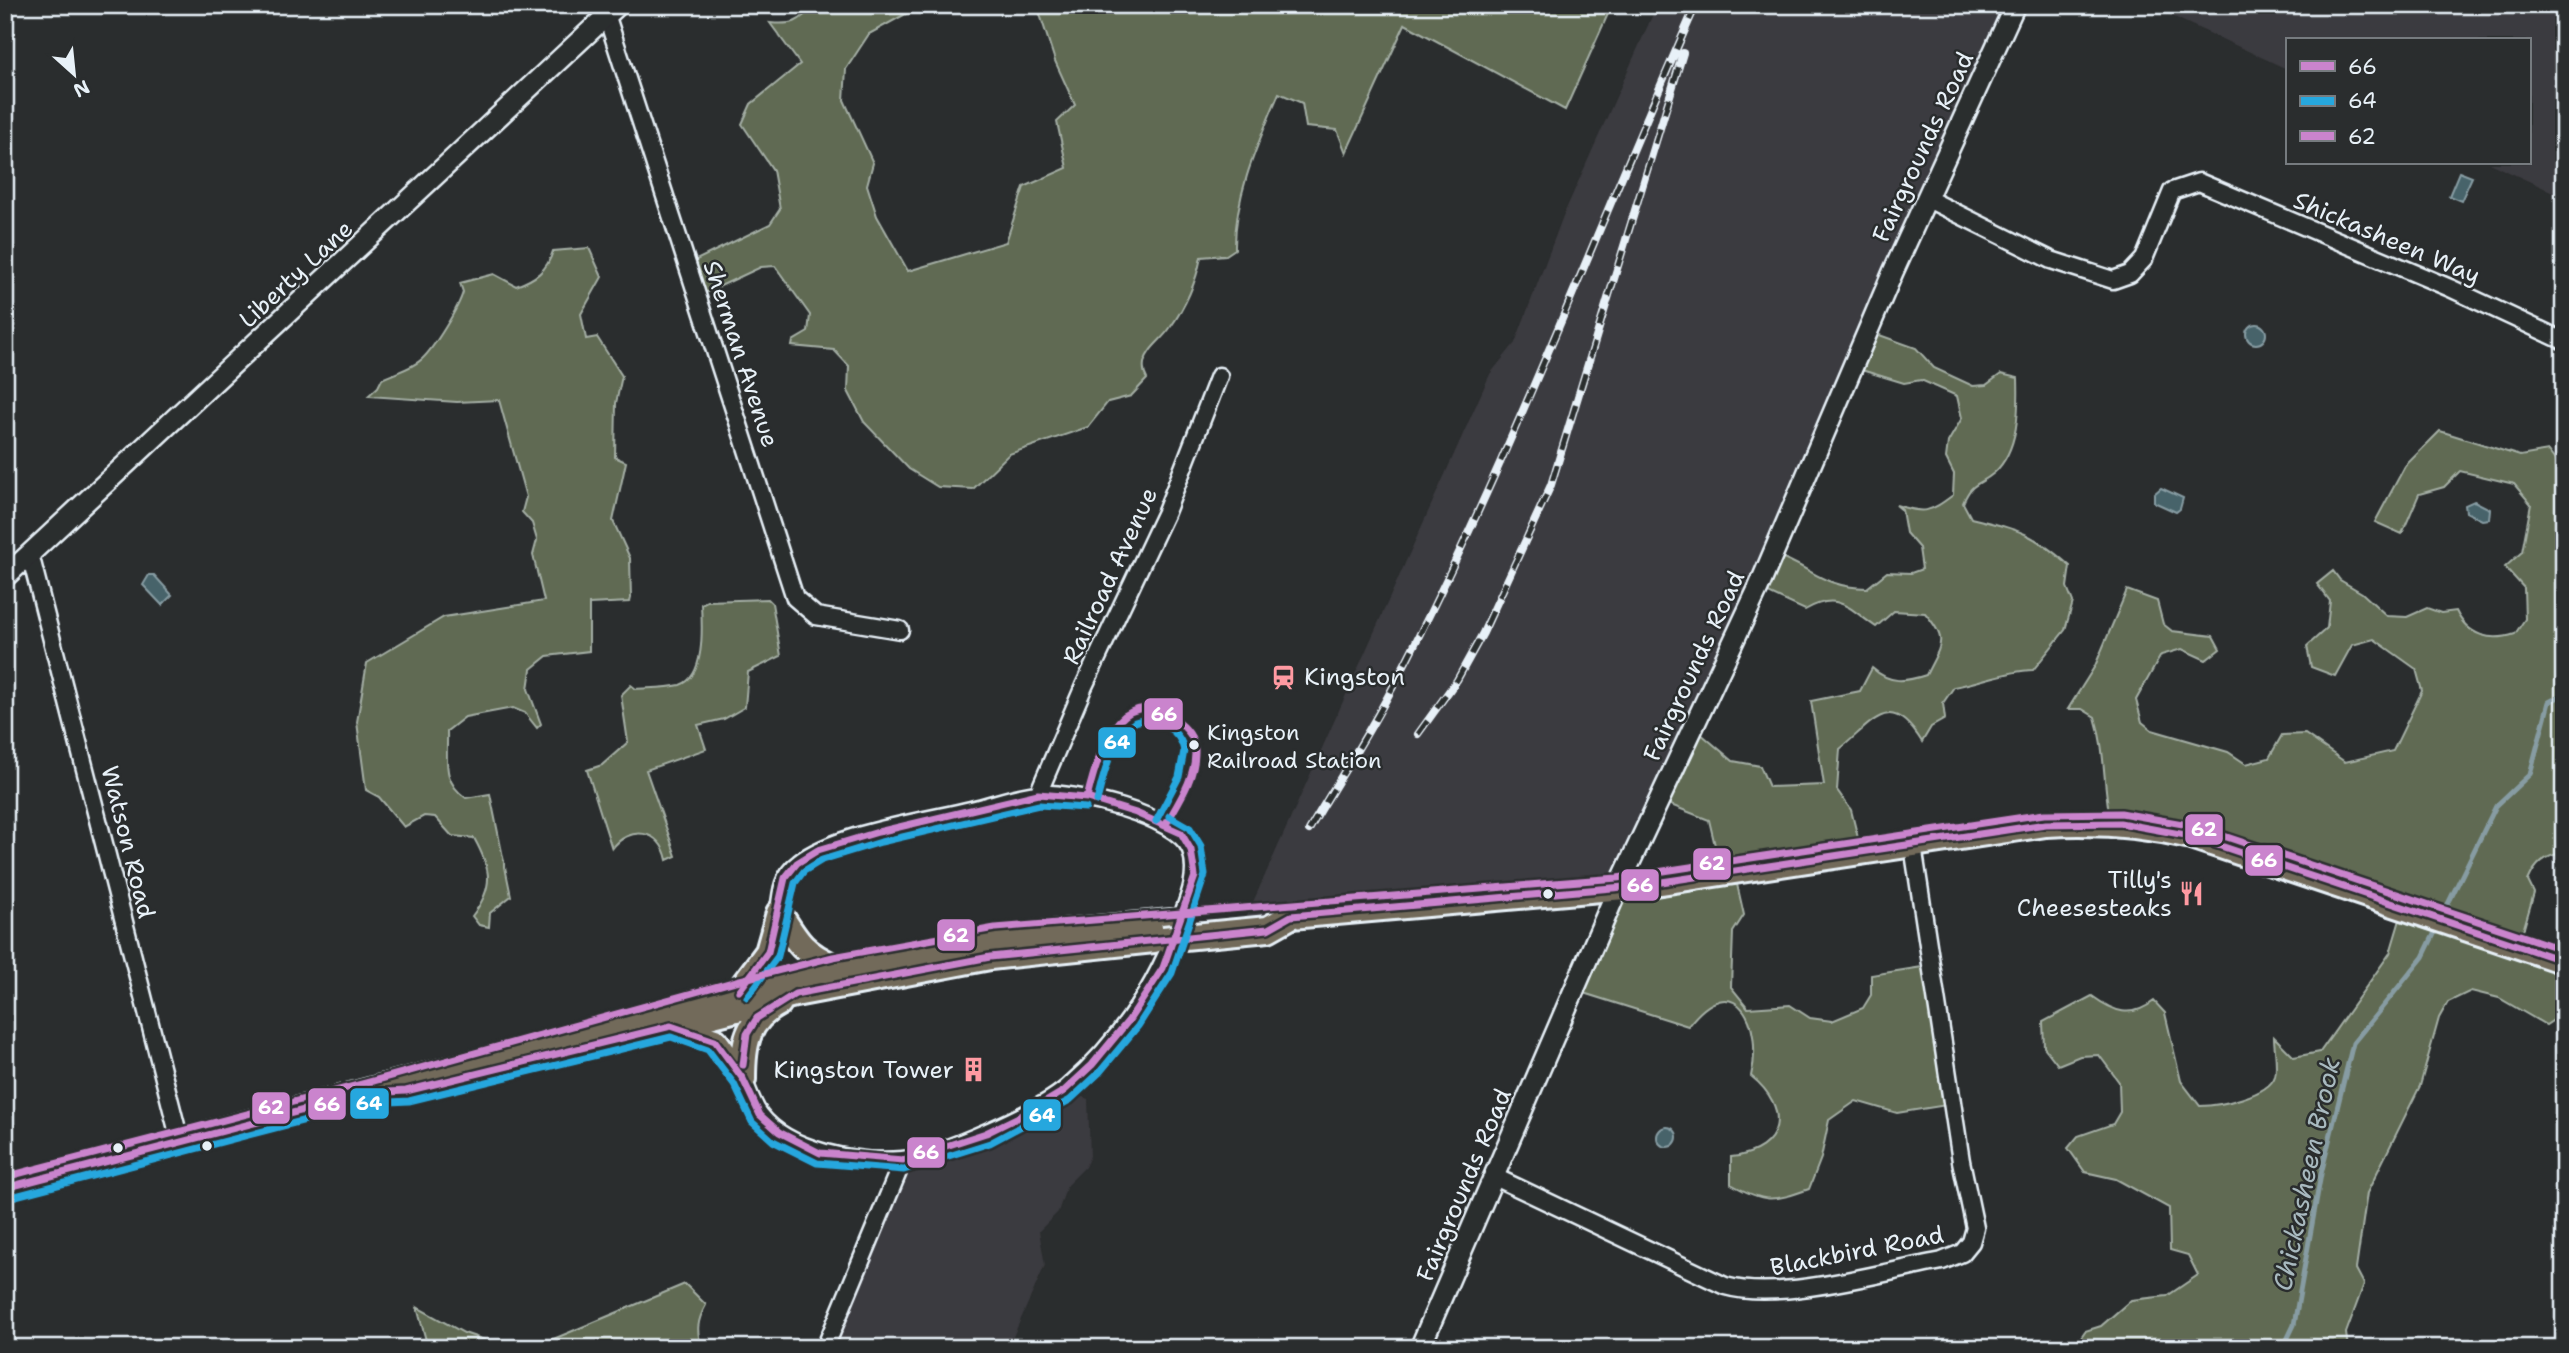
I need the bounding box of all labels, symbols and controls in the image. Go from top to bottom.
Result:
north arrow [38,38,108,108]
legend [2286,38,2530,164]
street label: Fairgrounds Road [1865,47,1981,247]
text: 66 [2348,53,2377,81]
text: N [69,74,94,103]
text: 64 [2348,87,2377,115]
text: 62 [2348,123,2376,151]
street label: Shickasheen Way [2289,184,2485,292]
street label: Liberty Lane [232,213,360,335]
street label: Sherman Avenue [696,256,786,452]
street label: Railroad Avenue [1055,482,1165,670]
street label: Fairgrounds Road [1636,566,1752,766]
place label: Kingston [1304,661,1405,693]
station icon: Kingston [1270,663,1298,691]
line badge: 66 [1143,697,1184,731]
text: 66 [1151,702,1177,727]
place label: Kingston Railroad Station [1207,718,1382,775]
line badge: 64 [1097,726,1137,759]
text: 64 [1104,730,1131,755]
marker: Kingston Railroad Station [1187,738,1201,752]
street label: Watson Road [94,762,162,922]
line badge: 62 [2184,813,2224,846]
text: 62 [2191,817,2217,842]
line badge: 66 [2244,844,2284,877]
line badge: 62 [1692,847,1732,881]
text: 66 [2251,848,2277,873]
text: 62 [1699,851,1725,876]
place label: Tilly's Cheesesteaks [2017,864,2172,924]
line badge: 66 [1620,868,1660,902]
text: 66 [1627,873,1653,898]
restaurant icon: Tilly's Cheesesteaks [2178,880,2206,908]
unlabelled marker [1541,887,1555,901]
line badge: 62 [936,918,976,952]
text: 62 [943,923,969,948]
place label: Kingston Tower [774,1054,954,1086]
water label: Chickasheen Brook [2264,1054,2348,1294]
building icon: Kingston Tower [960,1056,988,1084]
street label: Fairgrounds Road [1409,1084,1519,1286]
line badge: 66 [307,1087,347,1121]
line badge: 64 [349,1087,390,1120]
line badge: 62 [251,1091,291,1125]
text: 64 [356,1091,383,1116]
text: 66 [314,1092,340,1117]
text: 62 [258,1095,284,1120]
line badge: 64 [1022,1098,1062,1132]
text: 64 [1029,1103,1056,1128]
line badge: 66 [906,1136,946,1169]
unlabelled marker [200,1139,214,1153]
text: 66 [913,1140,939,1165]
unlabelled marker [111,1141,125,1155]
street label: Blackbird Road [1768,1218,1946,1284]

